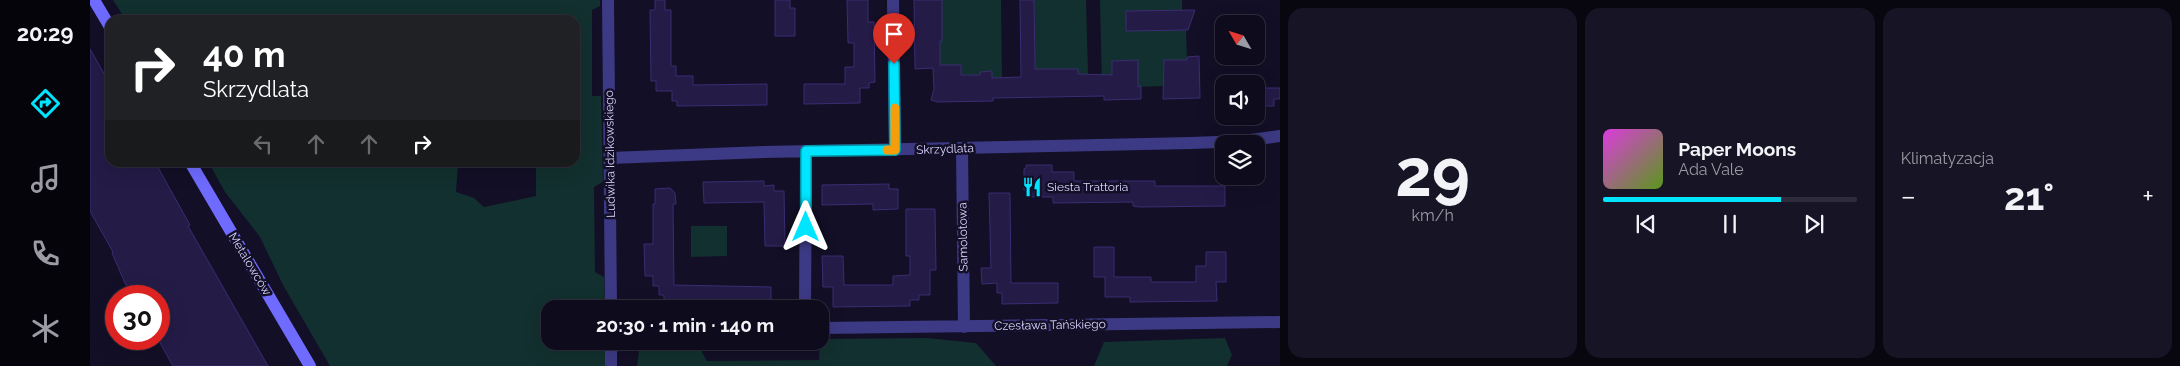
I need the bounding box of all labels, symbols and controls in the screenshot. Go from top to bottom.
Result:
pin [873,13,915,64]
north arrow [1215,15,1265,65]
map controls [1215,15,1265,185]
text: 20:29 [17,20,73,46]
icon: arrive [880,20,908,48]
text: 40 m [203,34,285,75]
icon: right [120,35,185,100]
button: sound [1215,75,1265,125]
text: Skrzydlata [203,76,309,102]
icon: directions [28,86,63,121]
street label: Ludwika Idzikowskiego [602,90,618,218]
icon: left [249,130,277,158]
icon: ahead [302,130,330,158]
icon: ahead [355,130,383,158]
icon: right [408,130,436,158]
button: layers [1215,135,1265,185]
text: 29 [1395,135,1470,211]
text: Paper Moons [1678,138,1796,160]
street label: Skrzydlata [916,141,974,157]
text: Klimatyzacja [1901,149,1994,168]
text: Ada Vale [1678,160,1744,179]
icon: music [28,161,63,196]
text: 21° [2004,174,2054,219]
restaurant icon: Siesta Trattoria [1021,176,1043,198]
place label: Siesta Trattoria [1047,180,1128,194]
text: − [1901,180,1916,213]
text: + [2142,180,2154,213]
position arrow [779,200,831,252]
street label: Samolotowa [955,202,971,272]
text: km/h [1412,206,1454,225]
icon: previous [1632,210,1660,238]
icon: pause [1716,210,1744,238]
icon: next [1800,210,1828,238]
street label: Metalowców [226,230,274,298]
icon: phone [28,236,63,271]
speed limit sign: 30 [105,285,170,350]
icon: climate [28,311,63,346]
text: 20:30 · 1 min · 140 m [596,314,774,336]
street label: Czesława Tańskiego [994,317,1106,333]

